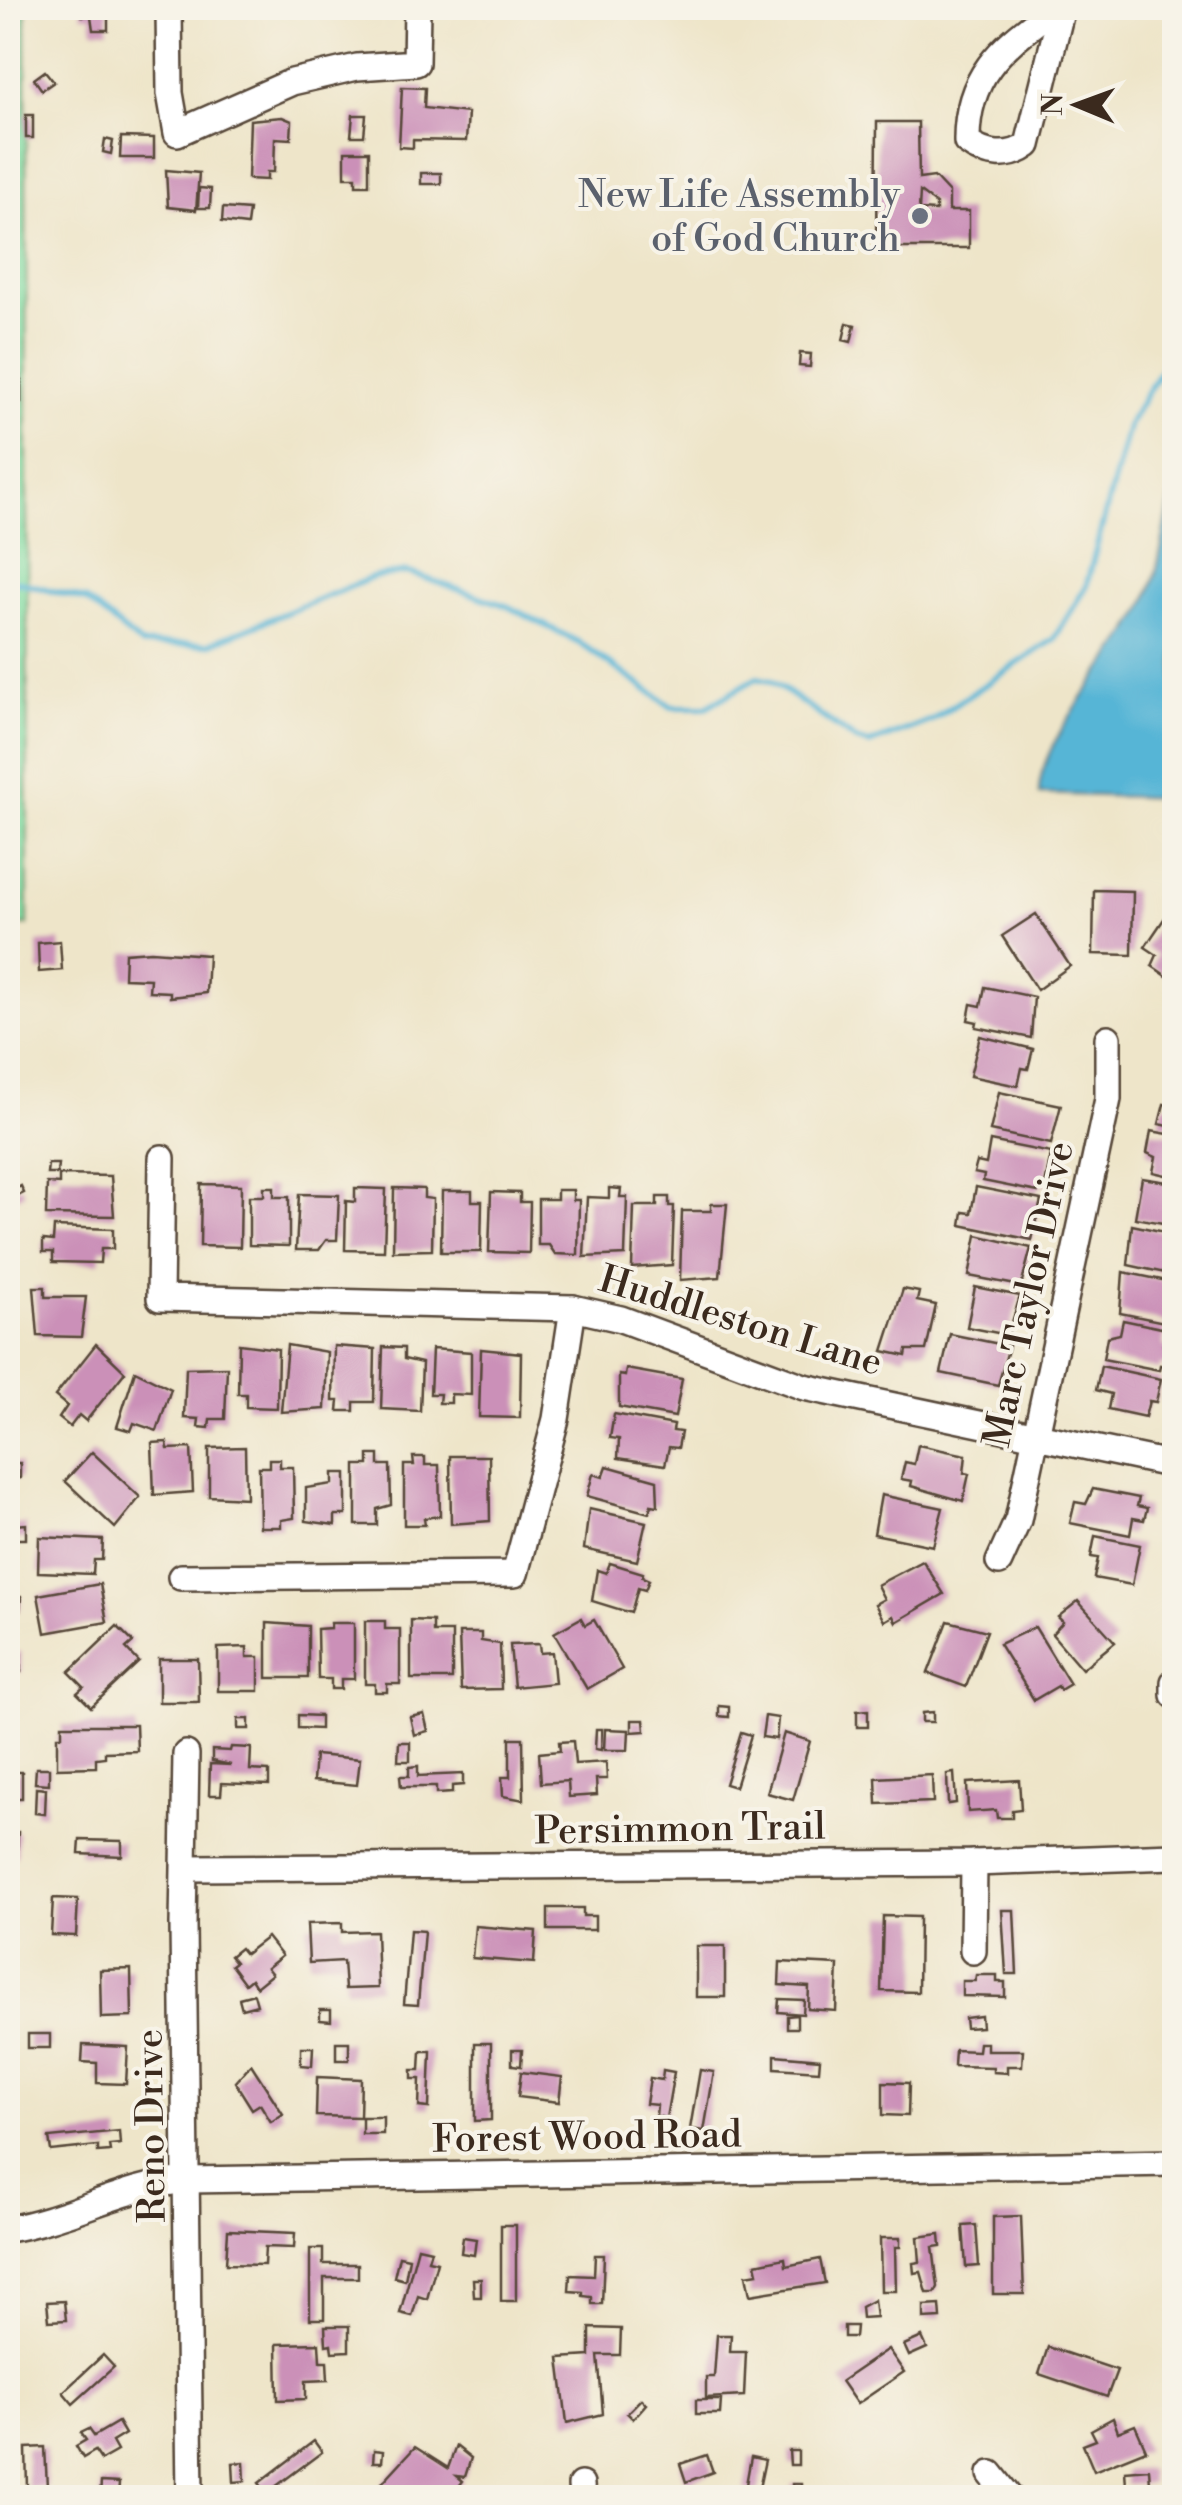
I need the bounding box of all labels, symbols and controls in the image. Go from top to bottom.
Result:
north arrow [1027,55,1127,155]
text: N [1036,93,1071,116]
place label: New Life Assembly of God Church [578,172,901,263]
marker: New Life Assembly of God Church [909,205,931,227]
street label: Marc Taylor Drive [974,1137,1085,1451]
street label: Huddleston Lane [593,1256,888,1387]
street label: Persimmon Trail [534,1803,826,1856]
street label: Reno Drive [126,2029,177,2223]
street label: Forest Wood Road [432,2111,742,2164]

